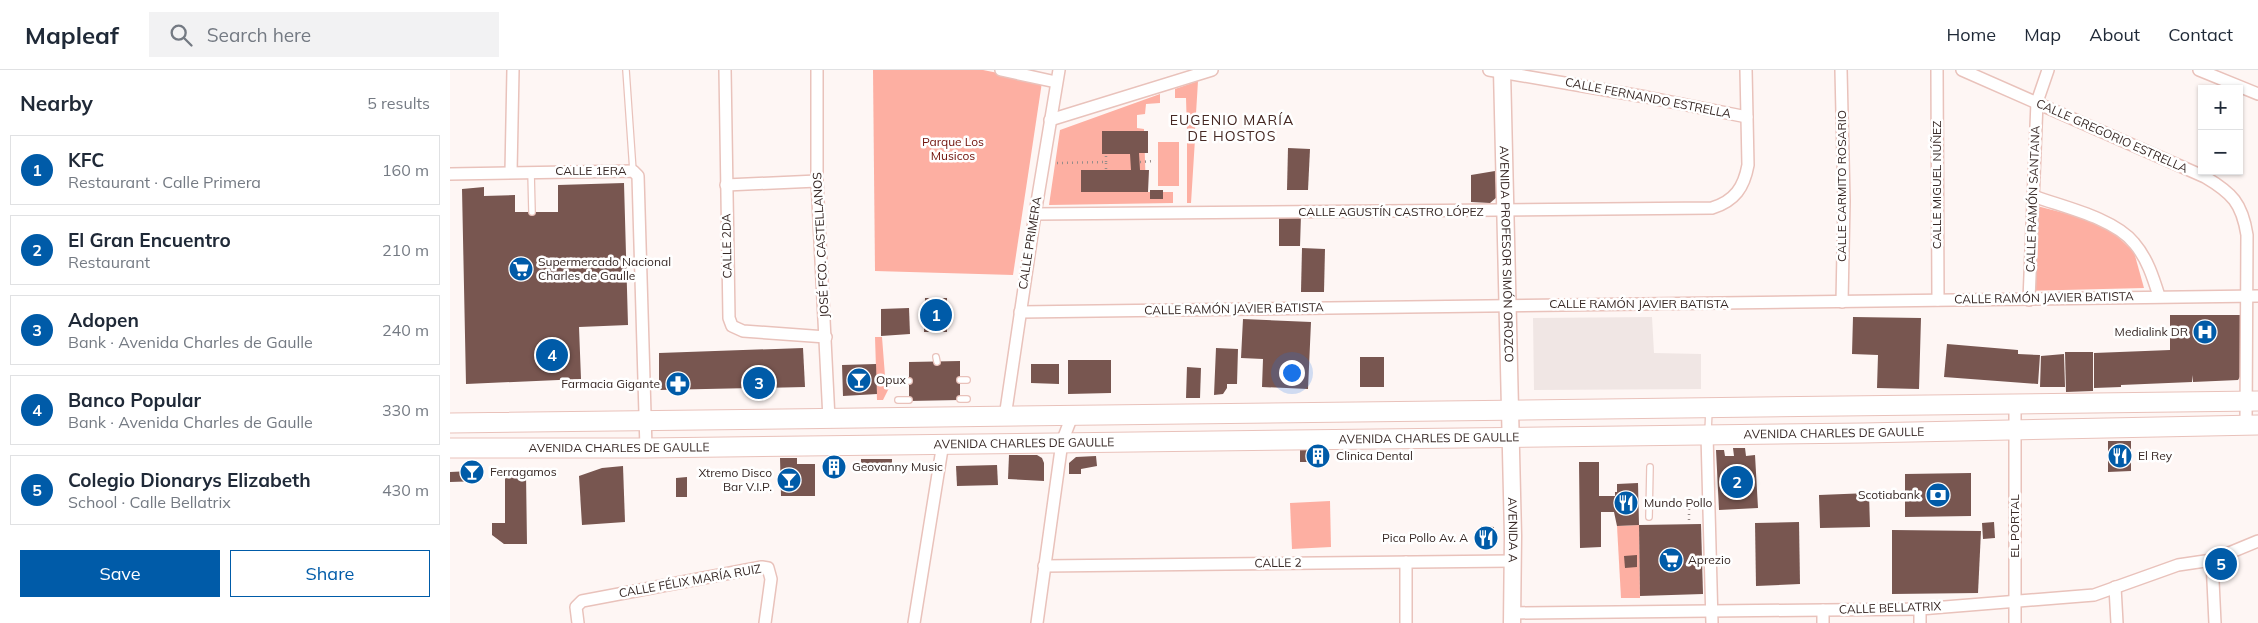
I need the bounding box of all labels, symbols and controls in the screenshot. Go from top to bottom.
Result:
search box [149,12,499,57]
text: Mapleaf [25,20,119,50]
icon: search [167,21,195,49]
text: Search here [207,23,311,47]
text: Home [1946,23,1996,46]
text: Map [2024,23,2061,46]
text: About [2089,23,2140,46]
text: Contact [2168,23,2233,46]
street label: CALLE FERNANDO ESTRELLA [1564,74,1733,121]
map controls [2198,85,2243,175]
button: + [2198,85,2243,130]
text: Nearby [20,90,93,116]
text: 5 results [367,93,430,113]
street label: CALLE GREGORIO ESTRELLA [2034,95,2191,176]
street label: CALLE CARMITO ROSARIO [1834,110,1849,262]
district label: EUGENIO MARÍA DE HOSTOS [1170,111,1294,145]
street label: CALLE MIGUEL NÚÑEZ [1929,121,1944,249]
street label: CALLE RAMÓN SANTANA [2022,125,2043,273]
button: − [2198,130,2243,175]
park label: Parque Los Musicos [922,134,984,163]
street label: AVENIDA PROFESOR SIMÓN OROZCO [1497,145,1517,362]
text: KFC [68,148,104,172]
text: 1 [32,160,42,180]
text: 160 m [382,160,429,180]
street label: CALLE 1ERA [555,163,627,178]
text: Restaurant · Calle Primera [68,172,261,192]
street label: JOSÉ FCO. CASTELLANOS [809,172,832,318]
street label: CALLE PRIMERA [1015,195,1044,290]
street label: CALLE AGUSTÍN CASTRO LÓPEZ [1298,204,1484,219]
street label: CALLE 2DA [718,213,735,279]
text: El Gran Encuentro [68,228,231,252]
text: 2 [32,240,42,260]
text: 210 m [382,240,429,260]
text: Restaurant [68,252,150,272]
place label: Supermercado Nacional Charles de Gaulle [538,254,671,283]
supermarket icon: Supermercado Nacional Charles de Gaulle [508,256,534,282]
street label: CALLE RAMÓN JAVIER BATISTA [1954,288,2134,307]
pin: 1 [920,296,952,334]
street label: CALLE RAMÓN JAVIER BATISTA [1549,296,1729,311]
street label: CALLE RAMÓN JAVIER BATISTA [1144,299,1324,318]
text: Adopen [68,308,139,332]
hospital icon: Medialink DR [2192,319,2218,345]
text: 3 [32,320,42,340]
text: 240 m [382,320,429,340]
place label: Medialink DR [2115,324,2188,339]
text: Bank · Avenida Charles de Gaulle [68,332,313,352]
pin: 4 [536,336,568,374]
your location [1279,360,1305,386]
pin: 3 [743,364,775,402]
bar icon: Opux [846,367,872,393]
pharmacy icon: Farmacia Gigante [665,371,691,397]
place label: Opux [876,372,906,387]
place label: Farmacia Gigante [561,376,660,391]
text: Banco Popular [68,388,201,412]
text: 4 [32,400,42,420]
text: 330 m [382,400,429,420]
text: Bank · Avenida Charles de Gaulle [68,412,313,432]
street label: AVENIDA CHARLES DE GAULLE [1743,424,1924,441]
street label: AVENIDA CHARLES DE GAULLE [1338,429,1519,446]
street label: AVENIDA CHARLES DE GAULLE [933,434,1114,451]
street label: AVENIDA CHARLES DE GAULLE [529,439,709,455]
building icon: Clinica Dental [1305,443,1331,469]
restaurant icon: El Rey [2107,443,2133,469]
place label: Clinica Dental [1336,448,1413,463]
place label: El Rey [2138,448,2173,463]
building icon: Geovanny Music [821,454,847,480]
bar icon: Ferragamos [459,459,485,485]
place label: Geovanny Music [852,459,943,474]
pin: 2 [1721,463,1753,501]
place label: Ferragamos [490,464,557,479]
place label: Xtremo Disco Bar V.I.P. [698,465,772,494]
bar icon: Xtremo Disco Bar V.I.P. [776,467,802,493]
text: Colegio Dionarys Elizabeth [68,468,311,492]
text: 5 [32,480,42,500]
text: 430 m [382,480,429,500]
bank icon: Scotiabank [1925,482,1951,508]
place label: Scotiabank [1858,487,1921,502]
restaurant icon: Mundo Pollo [1613,490,1639,516]
text: School · Calle Bellatrix [68,492,231,512]
street label: EL PORTAL [2007,494,2022,558]
place label: Mundo Pollo [1644,495,1713,510]
street label: AVENIDA A [1505,497,1521,563]
restaurant icon: Pica Pollo Av. A [1473,525,1499,551]
place label: Pica Pollo Av. A [1382,530,1468,545]
pin: 5 [2205,545,2237,583]
supermarket icon: Aprezio [1658,547,1684,573]
button: Save [20,550,220,597]
button: Share [230,550,430,597]
place label: Aprezio [1688,552,1731,567]
street label: CALLE 2 [1254,555,1302,570]
street label: CALLE FÉLIX MARÍA RUIZ [618,561,762,600]
street label: CALLE BELLATRIX [1838,598,1942,617]

